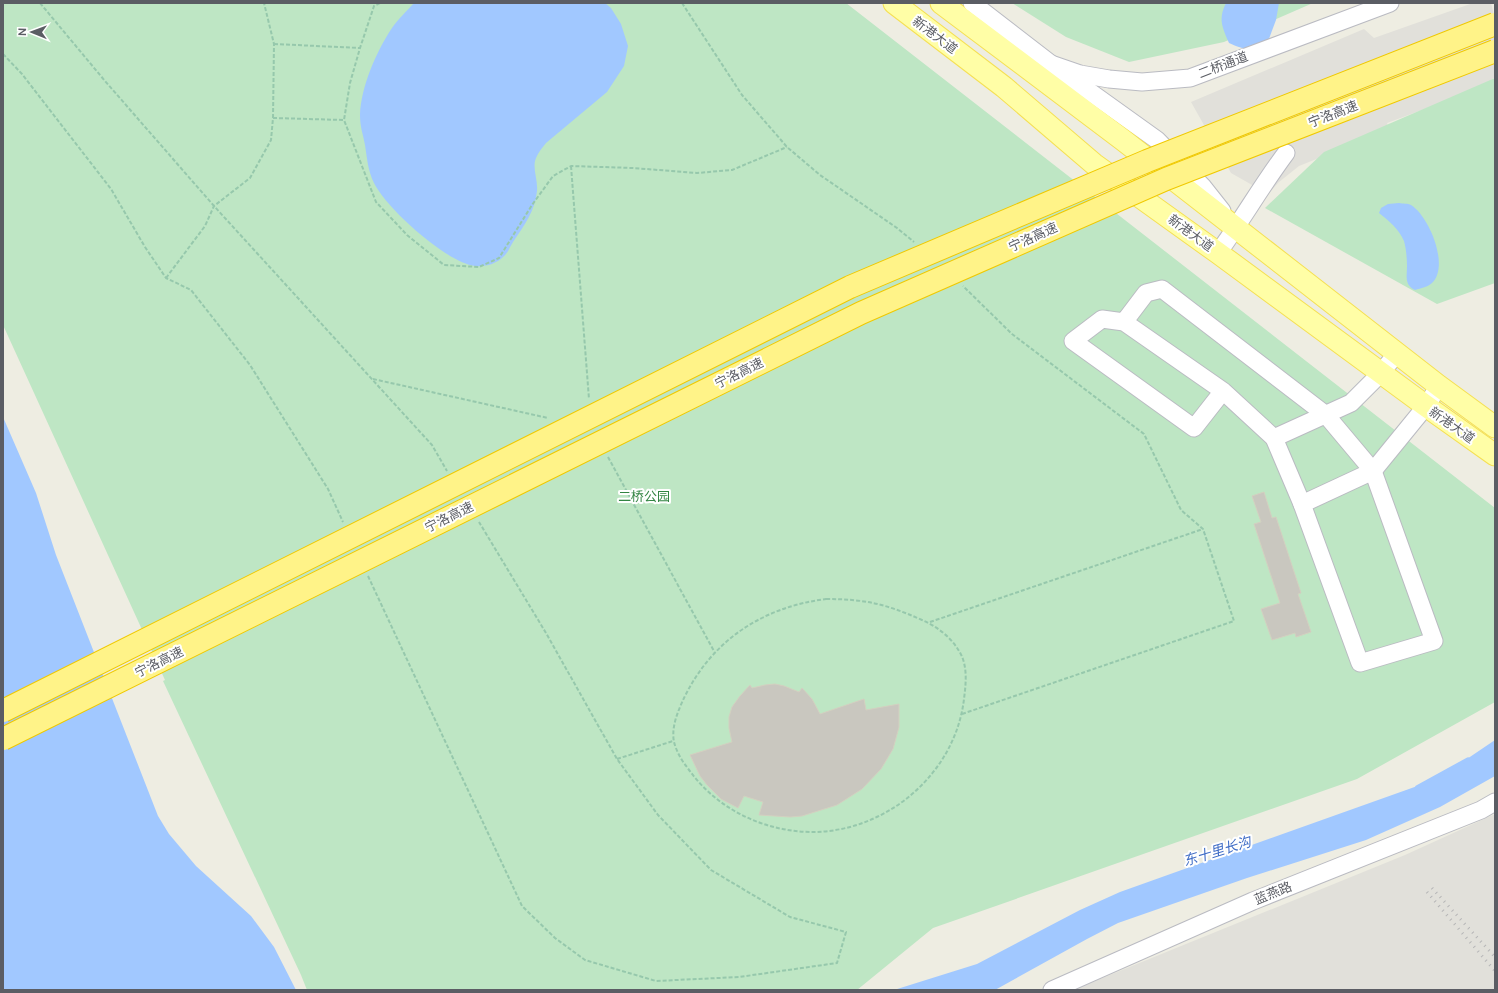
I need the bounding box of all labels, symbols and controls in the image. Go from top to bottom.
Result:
north arrow [12,12,52,52]
street label: 新港大道 [909,13,961,57]
text: N [15,28,29,36]
street label: 二桥通道 [1196,48,1250,82]
street label: 宁洛高速 [1306,97,1360,131]
street label: 新港大道 [1165,211,1217,255]
street label: 宁洛高速 [1006,219,1060,255]
street label: 宁洛高速 [712,354,766,392]
street label: 新港大道 [1426,403,1478,447]
park label: 二桥公园 [618,488,670,505]
street label: 宁洛高速 [422,498,476,536]
street label: 宁洛高速 [132,643,186,681]
water label: 东十里长沟 [1181,832,1255,870]
street label: 蓝燕路 [1252,878,1294,908]

